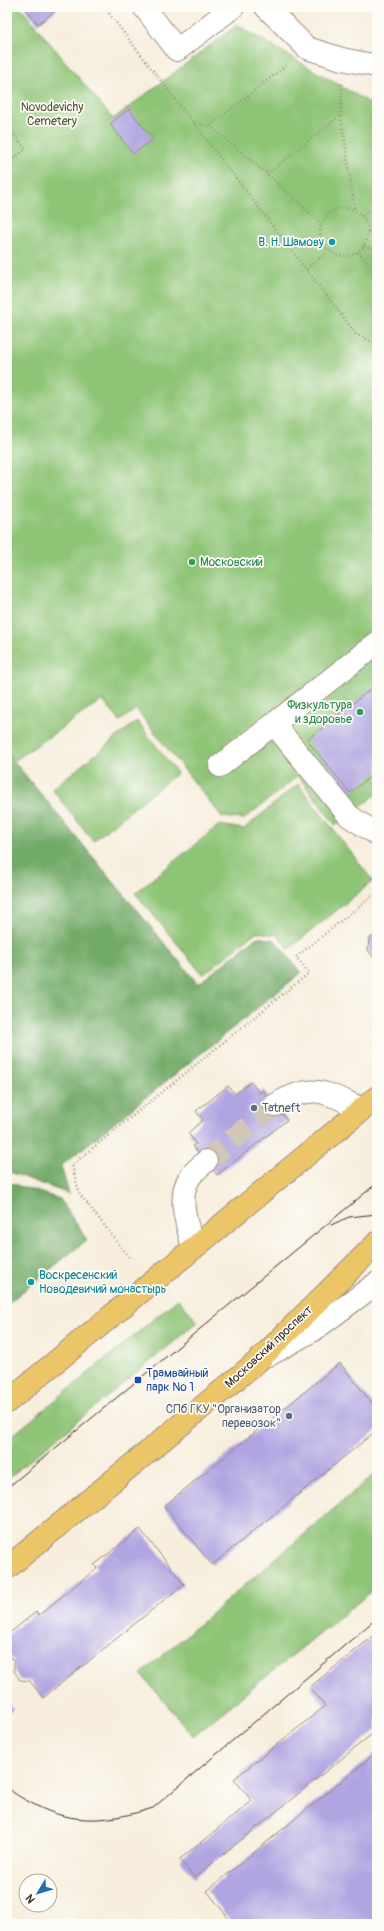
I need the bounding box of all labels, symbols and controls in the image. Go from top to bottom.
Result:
park label: Novodevichy Cemetery [21,100,83,129]
place label: В. Н. Шамову [258,235,324,250]
marker: В. Н. Шамову [327,237,337,247]
place label: Московский [200,555,263,570]
marker: Московский [187,557,197,567]
place label: Физкультура и здоровье [287,698,352,727]
marker: Физкультура и здоровье [355,707,365,717]
place label: Tatneft [262,1101,301,1116]
marker: Tatneft [249,1103,259,1113]
place label: Воскресенский Новодевичий монастырь [39,1268,166,1297]
marker: Воскресенский Новодевичий монастырь [26,1277,36,1287]
street label: Московский проспект [222,1303,316,1391]
place label: Трамвайный парк № 1 [146,1366,209,1395]
marker: Трамвайный парк № 1 [133,1375,143,1385]
place label: СПб ГКУ "Организатор перевозок" [166,1402,281,1431]
marker: СПб ГКУ "Организатор перевозок" [284,1411,294,1421]
north arrow [18,1873,58,1913]
text: N [23,1891,38,1906]

